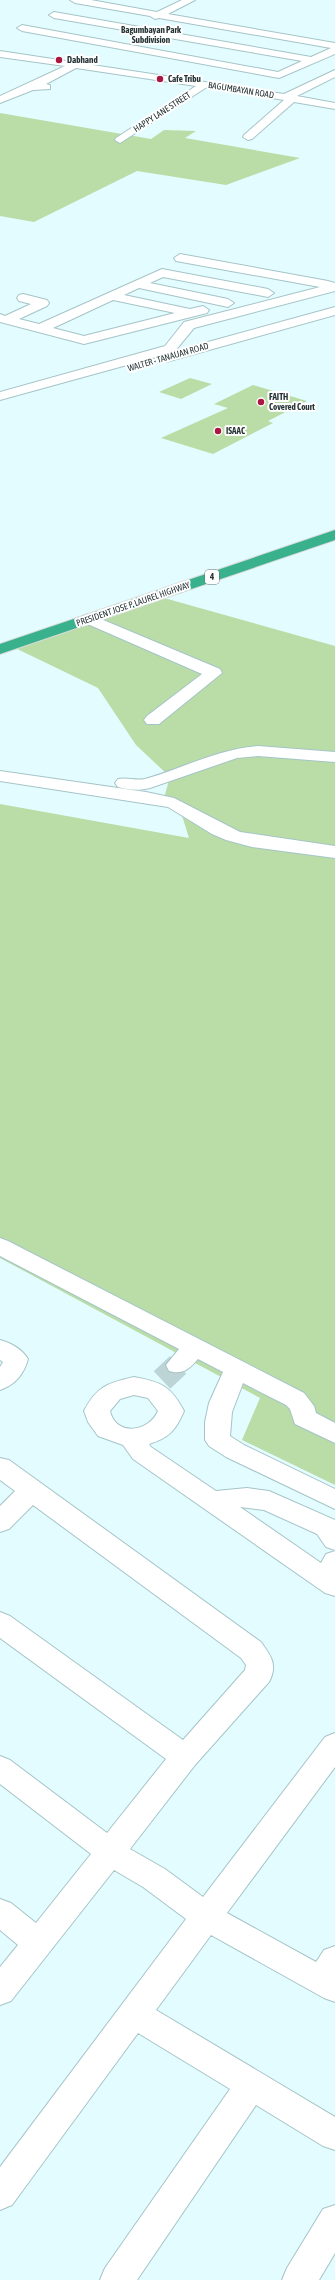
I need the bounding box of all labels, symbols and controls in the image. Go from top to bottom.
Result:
district label: Bagumbayan Park Subdivision [121,25,182,45]
marker: Dabhand [54,55,64,65]
place label: Dabhand [67,55,98,65]
marker: Cafe Tribu [155,74,165,84]
place label: Cafe Tribu [168,74,201,84]
street label: BAGUMBAYAN ROAD [207,80,275,100]
street label: HAPPY LANE STREET [132,90,192,134]
street label: WALTER - TANAUAN ROAD [126,341,210,373]
place label: FAITH Covered Court [269,392,315,412]
marker: FAITH Covered Court [256,397,266,407]
marker: ISAAC [213,426,223,436]
place label: ISAAC [226,426,245,436]
road number: 4 [205,570,219,584]
street label: PRESIDENT JOSE P. LAUREL HIGHWAY [75,580,191,628]

